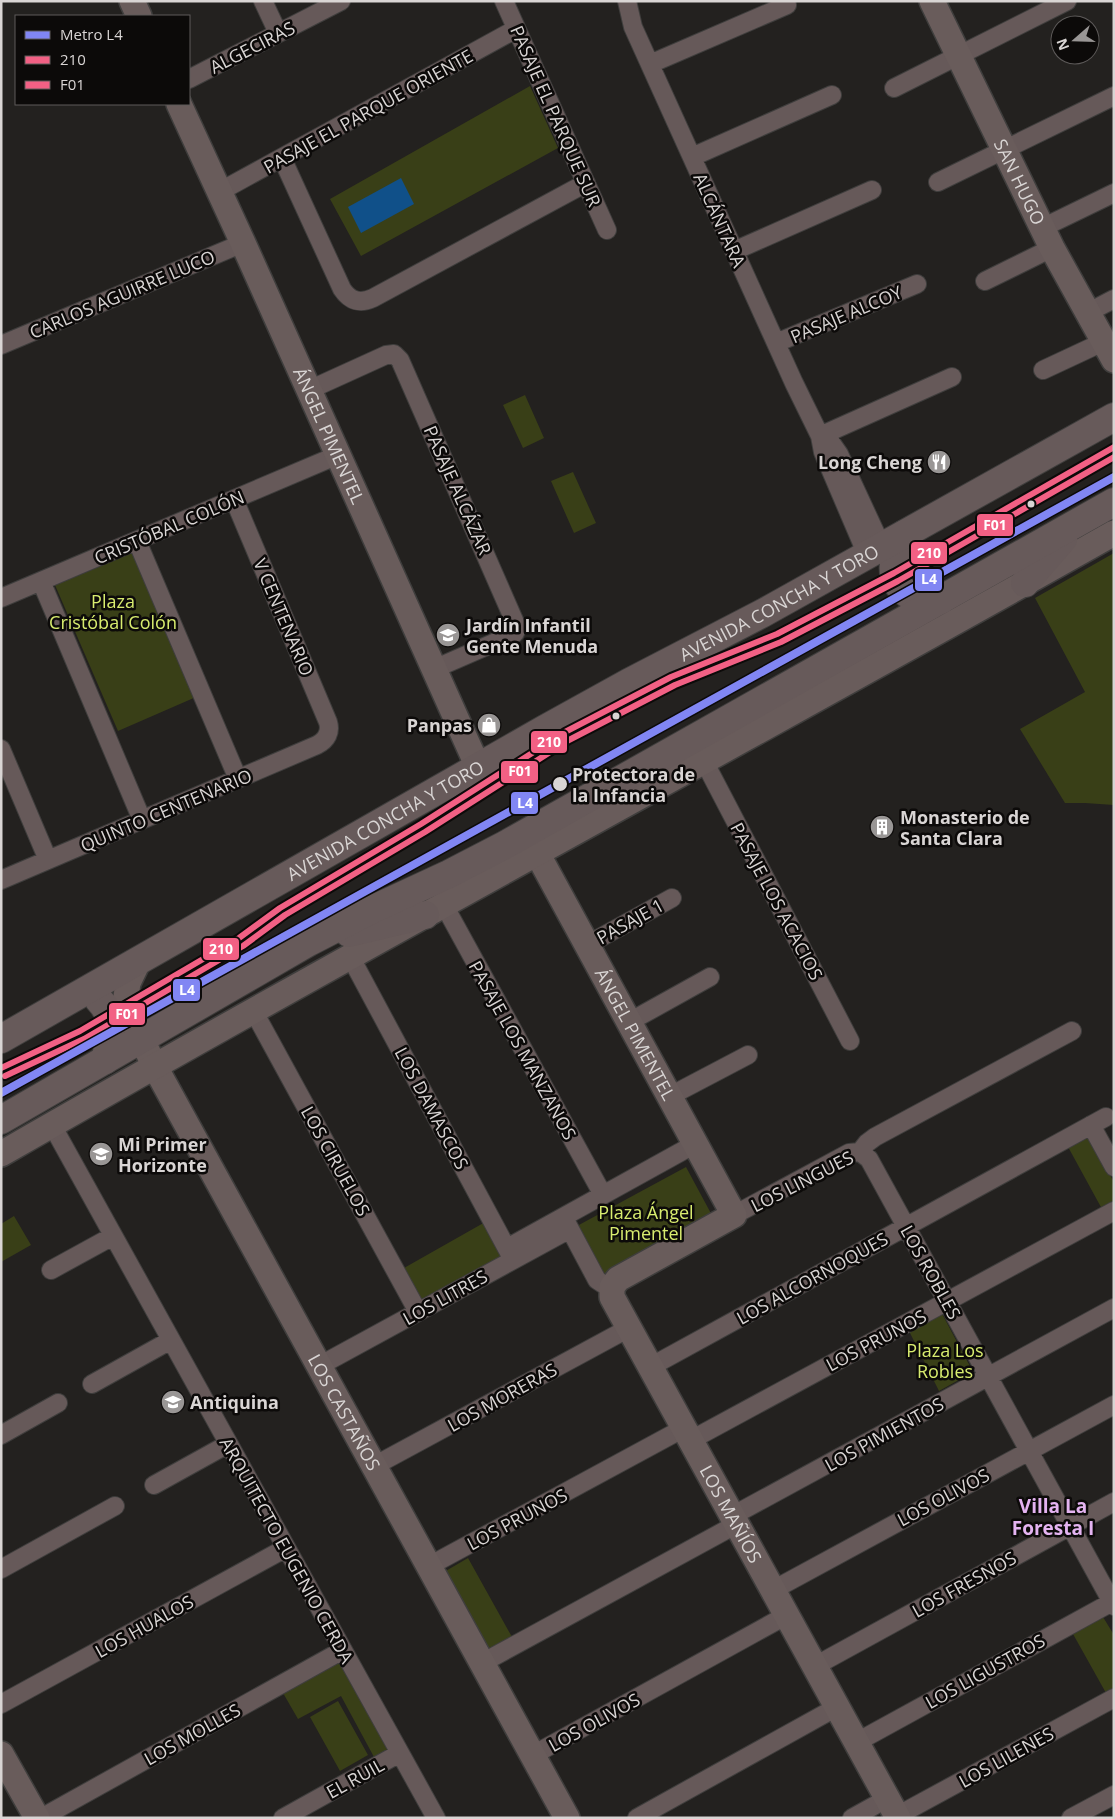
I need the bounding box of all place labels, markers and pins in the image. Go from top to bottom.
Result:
restaurant icon: Long Cheng [926,449,952,475]
place label: Long Cheng [818,450,922,474]
unlabelled marker [1026,499,1036,509]
place label: Jardín Infantil Gente Menuda [464,613,598,658]
school or university icon: Jardín Infantil Gente Menuda [435,622,461,648]
unlabelled marker [611,711,621,721]
shop icon: Panpas [476,712,502,738]
place label: Panpas [407,713,472,737]
place label: Protectora de la Infancia [572,762,695,807]
marker: Protectora de la Infancia [551,775,569,793]
place label: Monasterio de Santa Clara [900,805,1030,850]
building icon: Monasterio de Santa Clara [869,814,895,840]
place label: Mi Primer Horizonte [118,1132,207,1177]
school or university icon: Mi Primer Horizonte [88,1141,114,1167]
school or university icon: Antiquina [160,1389,186,1415]
place label: Antiquina [190,1390,279,1414]

